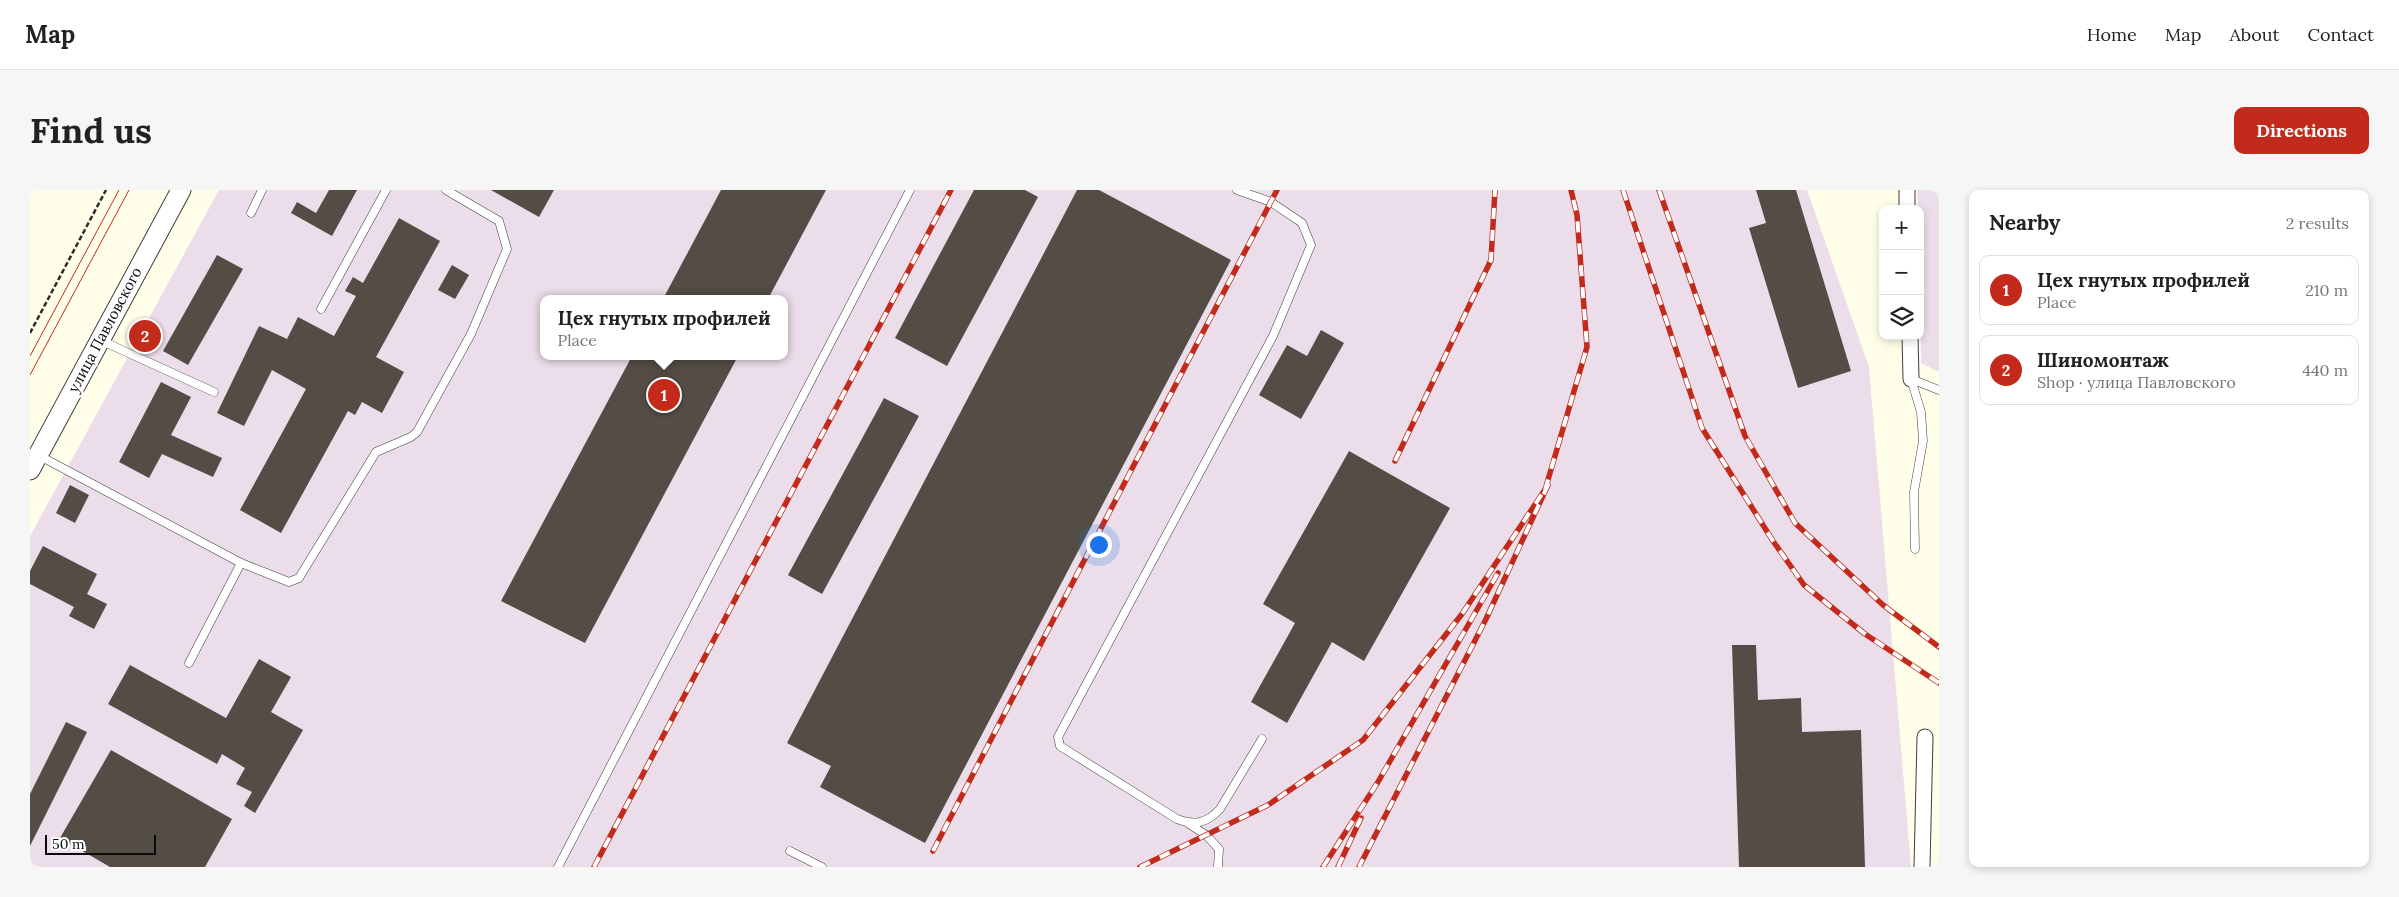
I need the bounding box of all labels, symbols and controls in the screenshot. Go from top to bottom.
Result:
text: Map [25,19,75,50]
text: Home [2087,23,2137,46]
text: Map [2165,23,2201,46]
text: About [2229,23,2279,46]
text: Contact [2307,23,2374,46]
button: Directions [2234,107,2369,154]
text: Find us [30,108,152,153]
map controls [1879,205,1924,340]
button: + [1879,205,1924,250]
text: Nearby [1989,209,2060,236]
text: 2 results [2286,213,2349,233]
button: − [1879,250,1924,295]
street label: улица Павловского [63,264,146,396]
text: Цех гнутых профилей [2037,268,2250,292]
text: 1 [2003,280,2009,300]
text: 210 m [2305,280,2348,300]
text: Place [2037,292,2076,312]
popup [540,295,788,360]
button: layers [1879,295,1924,340]
text: Цех гнутых профилей [558,306,770,330]
pin: 2 [129,317,161,355]
text: Place [558,330,597,350]
text: Шиномонтаж [2037,348,2169,372]
text: 2 [2002,360,2010,380]
text: 440 m [2302,360,2348,380]
text: Shop · улица Павловского [2037,372,2236,392]
pin: 1 [648,376,680,414]
your location [1086,532,1112,558]
scale bar [45,832,156,855]
text: 50 m [52,835,85,853]

